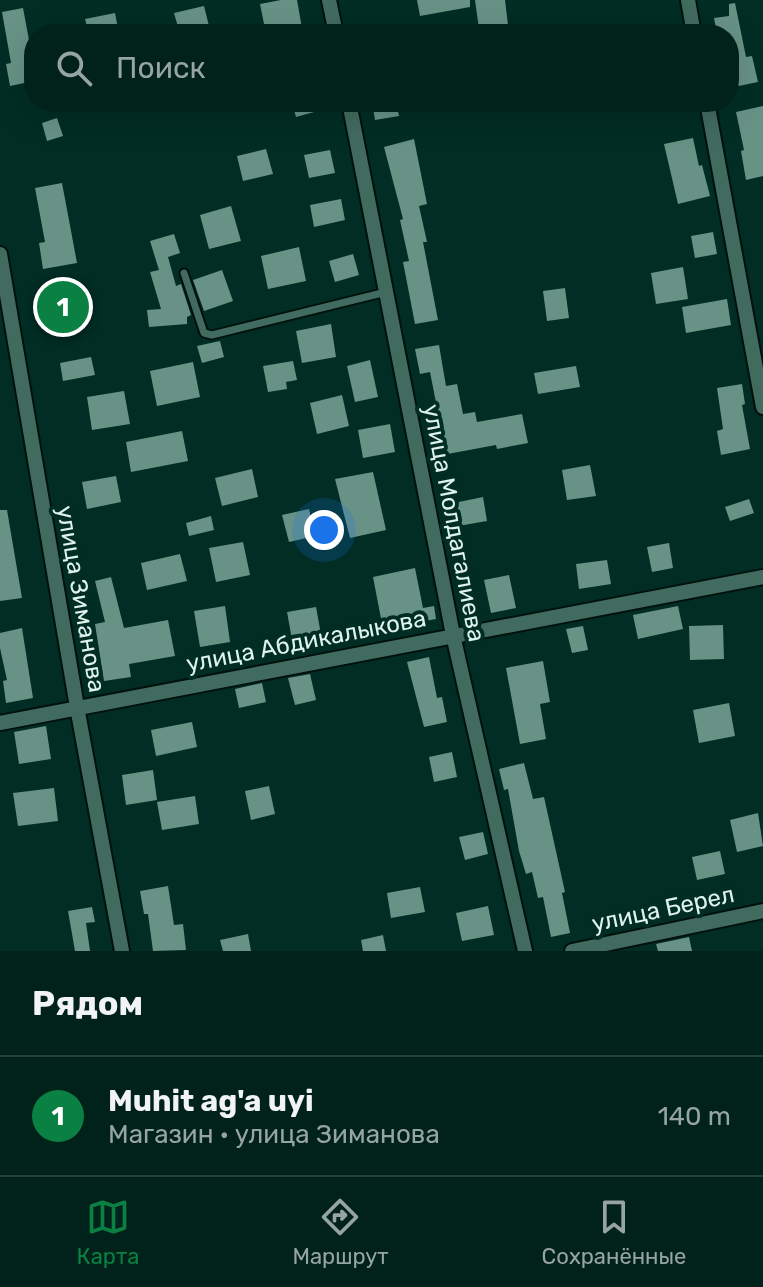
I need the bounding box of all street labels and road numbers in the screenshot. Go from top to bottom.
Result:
street label: улица Молдагалиева [417,402,491,644]
street label: улица Зиманова [51,503,111,695]
street label: улица Абдикалыкова [184,604,428,678]
street label: улица Берел [589,880,737,938]

